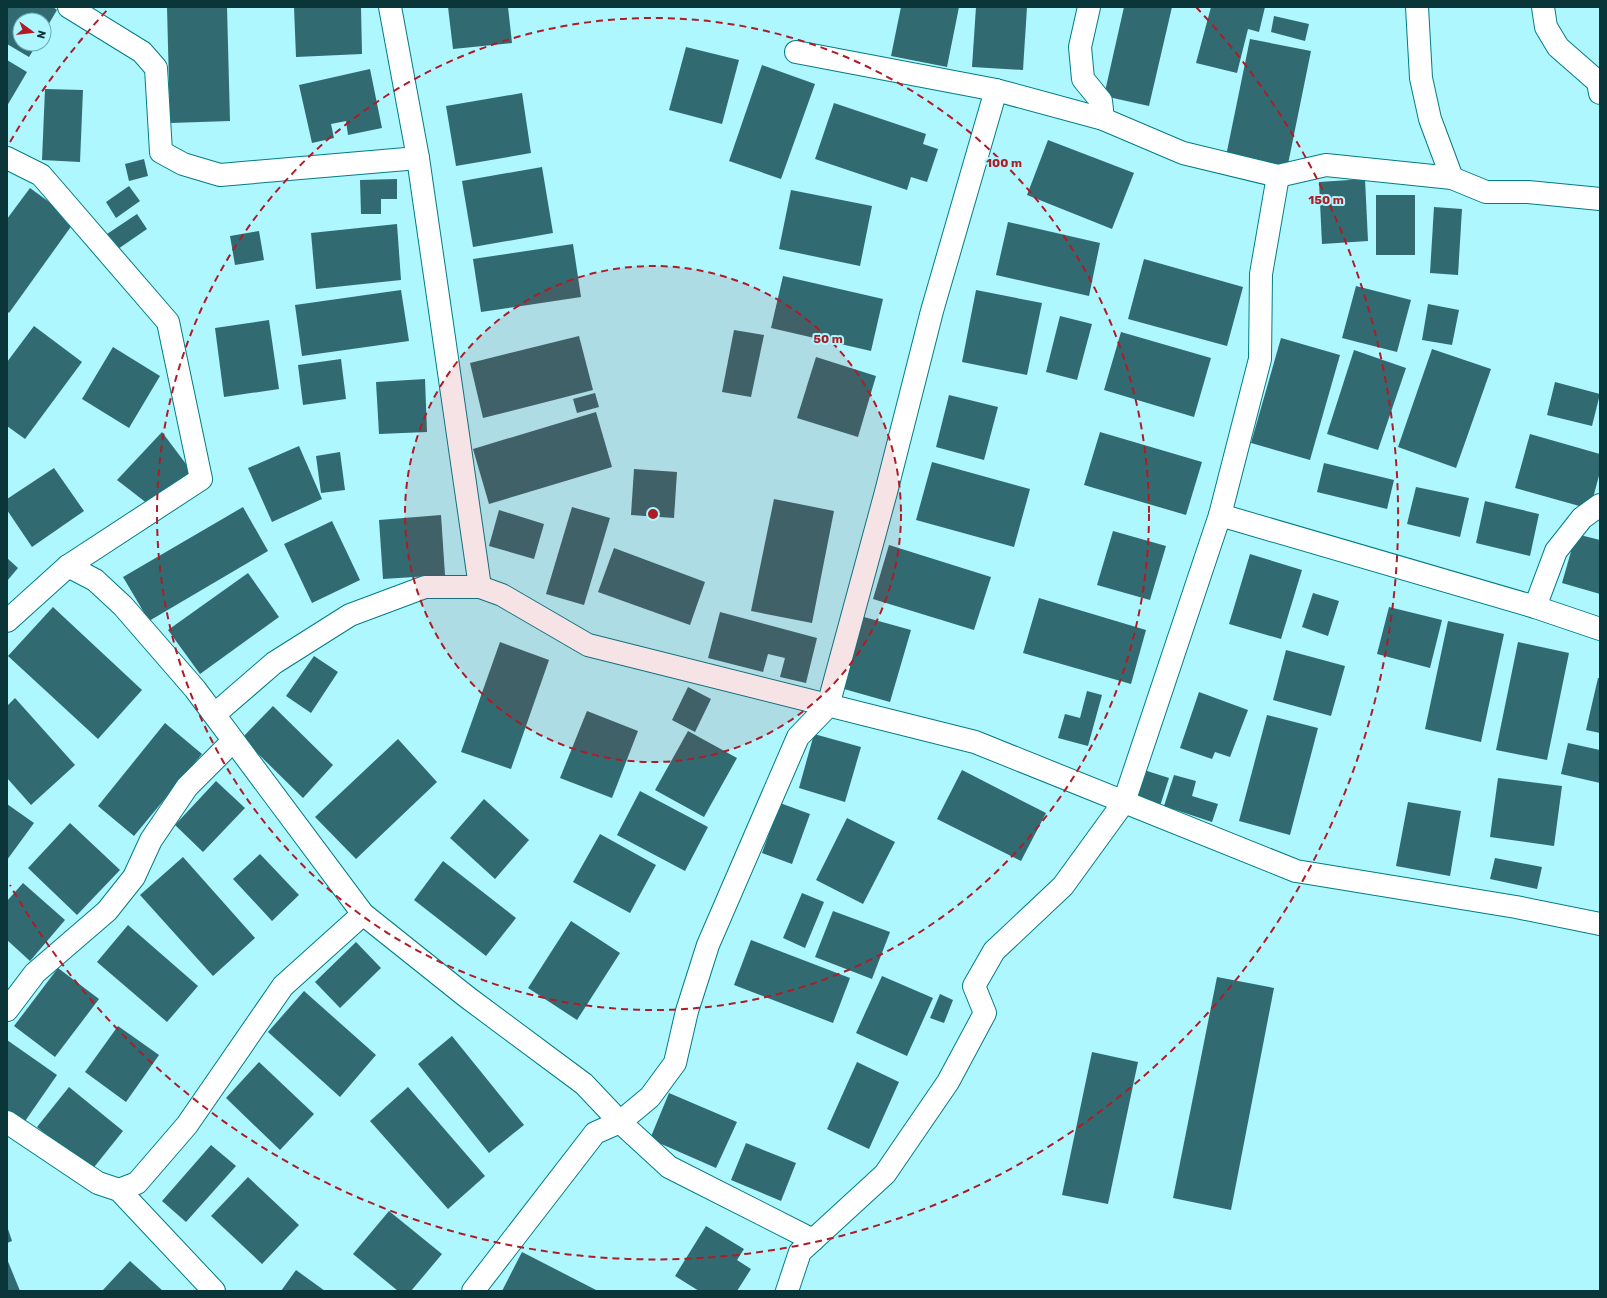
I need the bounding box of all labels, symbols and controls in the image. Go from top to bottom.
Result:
north arrow [12,12,52,52]
text: N [34,29,48,40]
text: 100 m [986,156,1022,170]
text: 150 m [1308,193,1344,207]
text: 50 m [813,332,843,346]
centre of rings [646,507,660,521]

